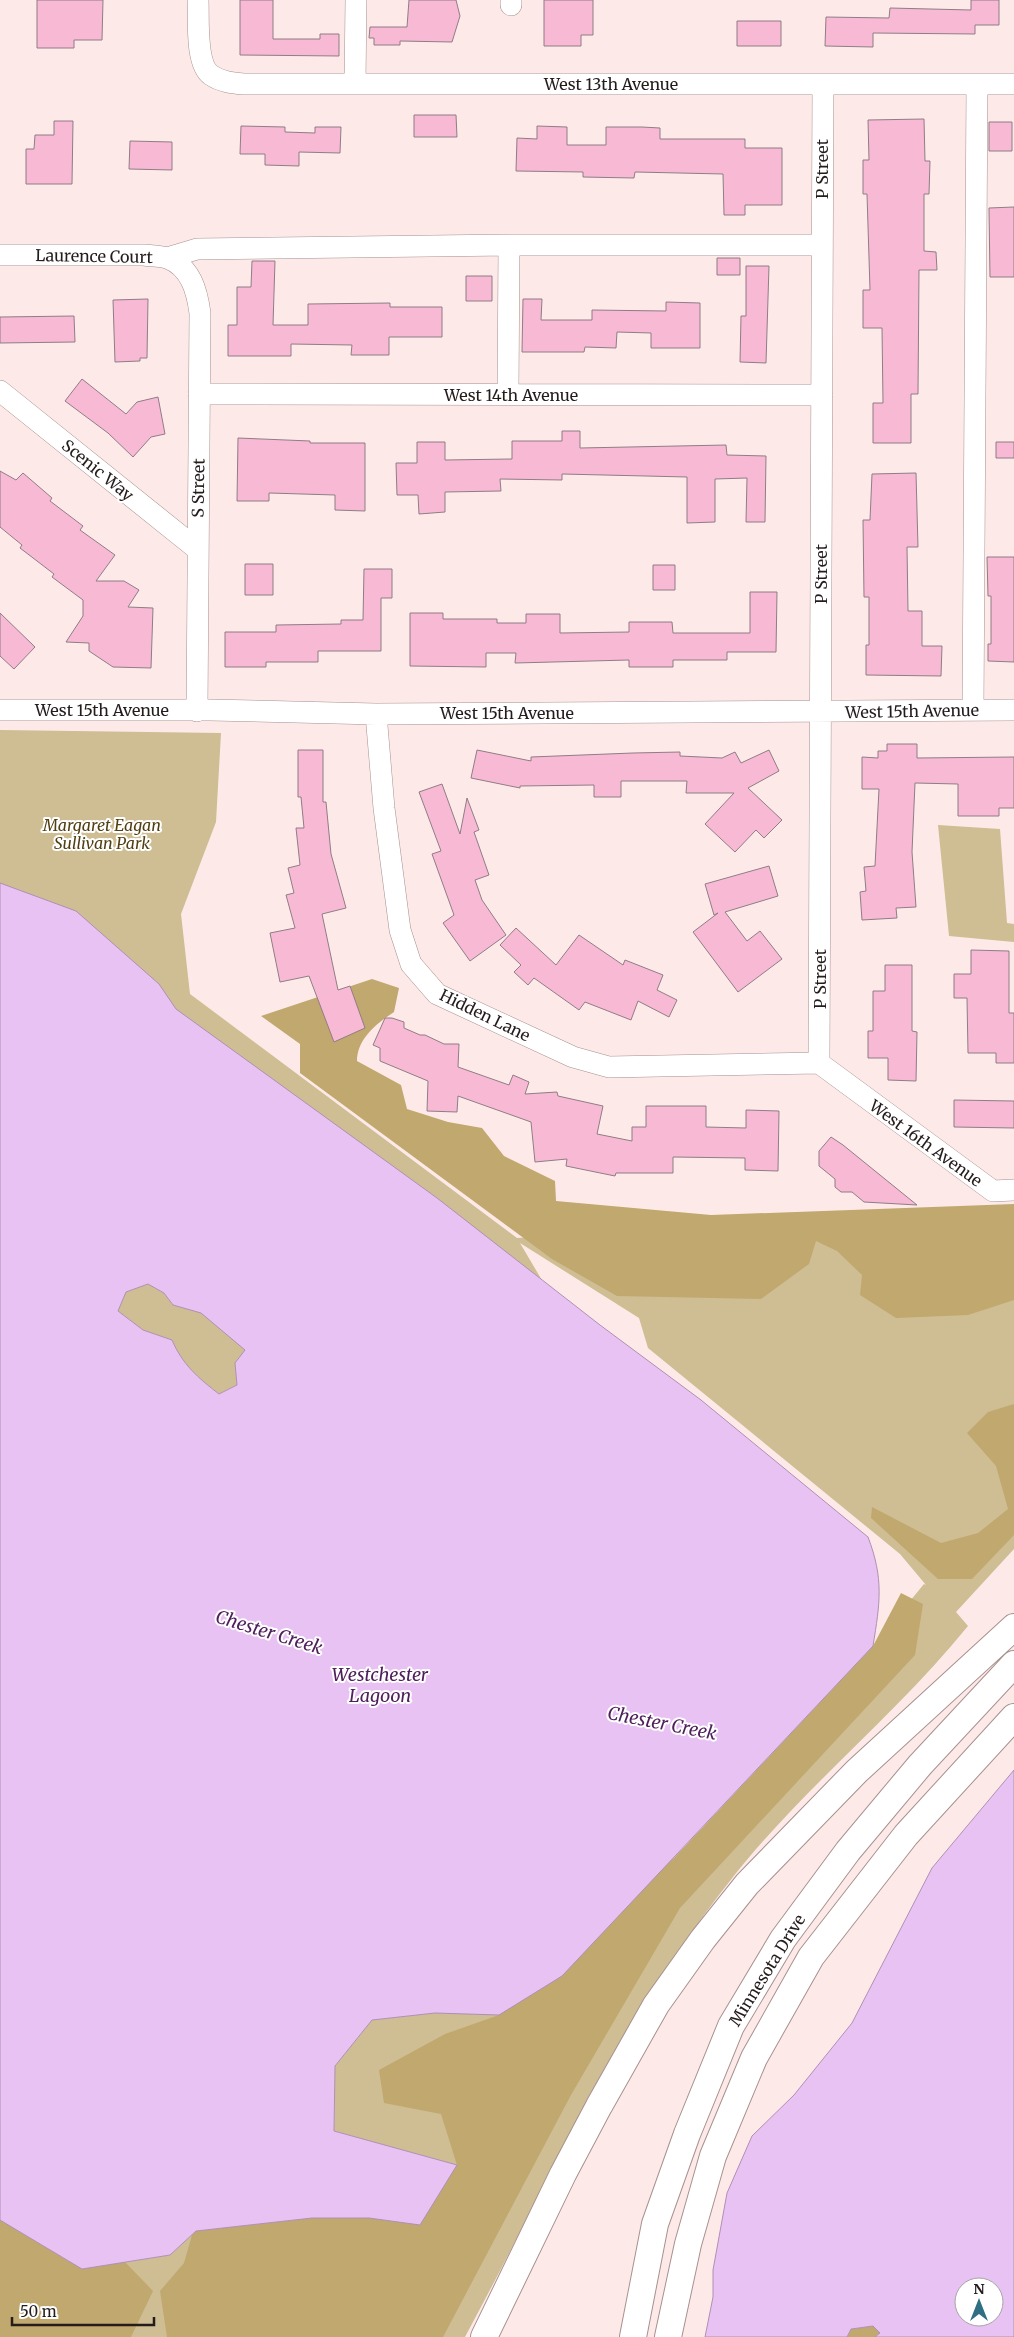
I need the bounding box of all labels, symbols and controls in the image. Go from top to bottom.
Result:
street label: West 13th Avenue [543,74,678,94]
street label: P Street [812,138,832,199]
street label: Laurence Court [35,245,154,267]
street label: West 14th Avenue [443,385,578,405]
street label: Scenic Way [58,435,138,505]
street label: S Street [187,458,209,518]
street label: P Street [811,543,831,604]
street label: West 15th Avenue [34,700,169,720]
street label: West 15th Avenue [844,700,979,722]
street label: West 15th Avenue [439,703,574,723]
park label: Margaret Eagan Sullivan Park [42,815,161,853]
street label: P Street [810,948,830,1009]
street label: Hidden Lane [437,985,533,1045]
street label: West 16th Avenue [865,1095,986,1191]
water label: Chester Creek [213,1605,325,1659]
water label: Westchester Lagoon [332,1663,429,1707]
water label: Chester Creek [605,1701,719,1745]
street label: Minnesota Drive [725,1910,809,2030]
north arrow [954,2277,1004,2327]
text: N [973,2280,985,2298]
scale bar [12,2294,155,2326]
text: 50 m [20,2302,57,2321]

